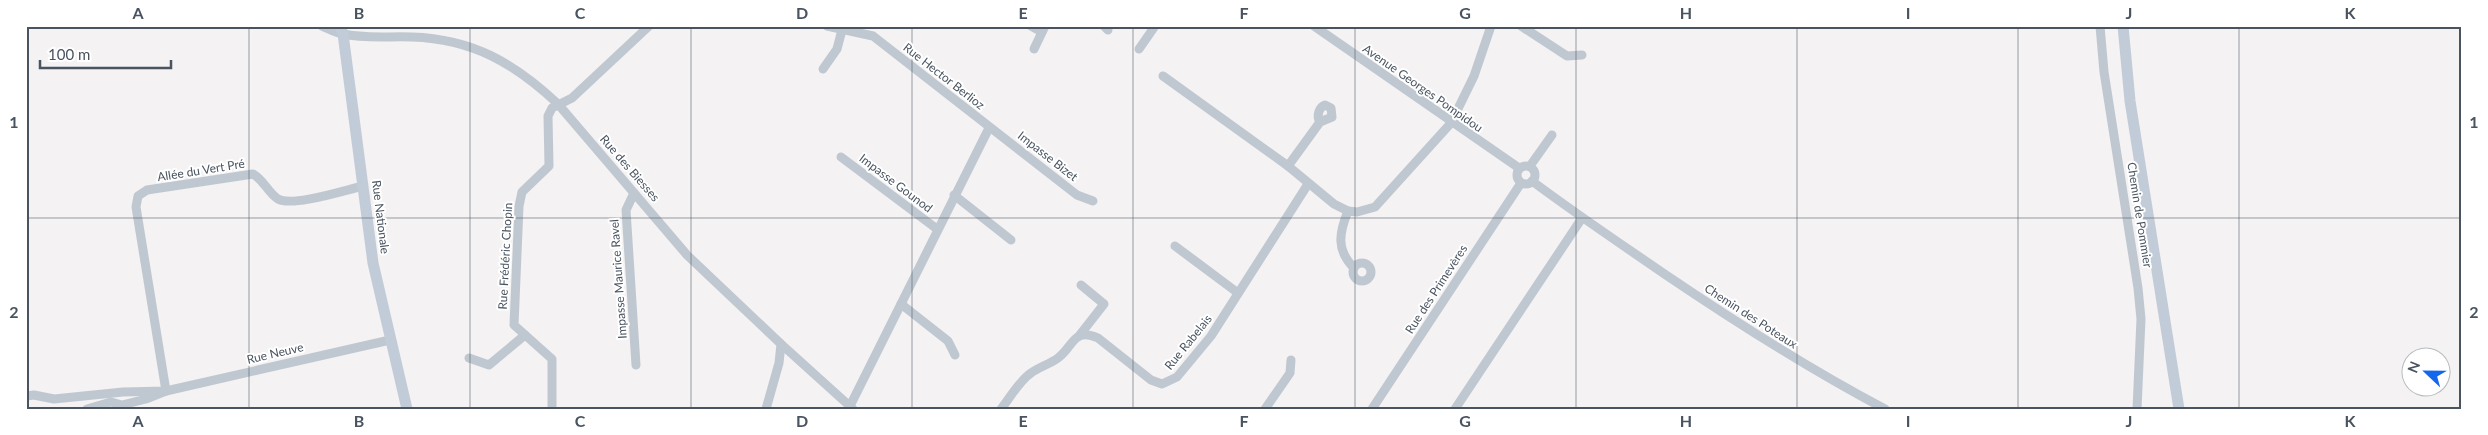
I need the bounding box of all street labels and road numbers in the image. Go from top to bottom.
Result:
street label: Rue Hector Berlioz [900,40,988,113]
street label: Avenue Georges Pompidou [1360,41,1486,135]
street label: Impasse Bizet [1015,128,1082,185]
street label: Rue des Biesses [597,132,663,204]
street label: Impasse Gounod [856,151,936,215]
street label: Allée du Vert Pré [156,156,246,184]
street label: Chemin de Pommier [2124,161,2156,269]
street label: Rue Nationale [369,179,393,255]
street label: Rue Frédéric Chopin [495,202,515,310]
street label: Impasse Maurice Ravel [606,219,630,339]
street label: Rue des Primevères [1402,242,1470,336]
street label: Chemin des Poteaux [1702,280,1800,352]
street label: Rue Rabelais [1161,311,1215,373]
street label: Rue Neuve [245,339,305,367]

